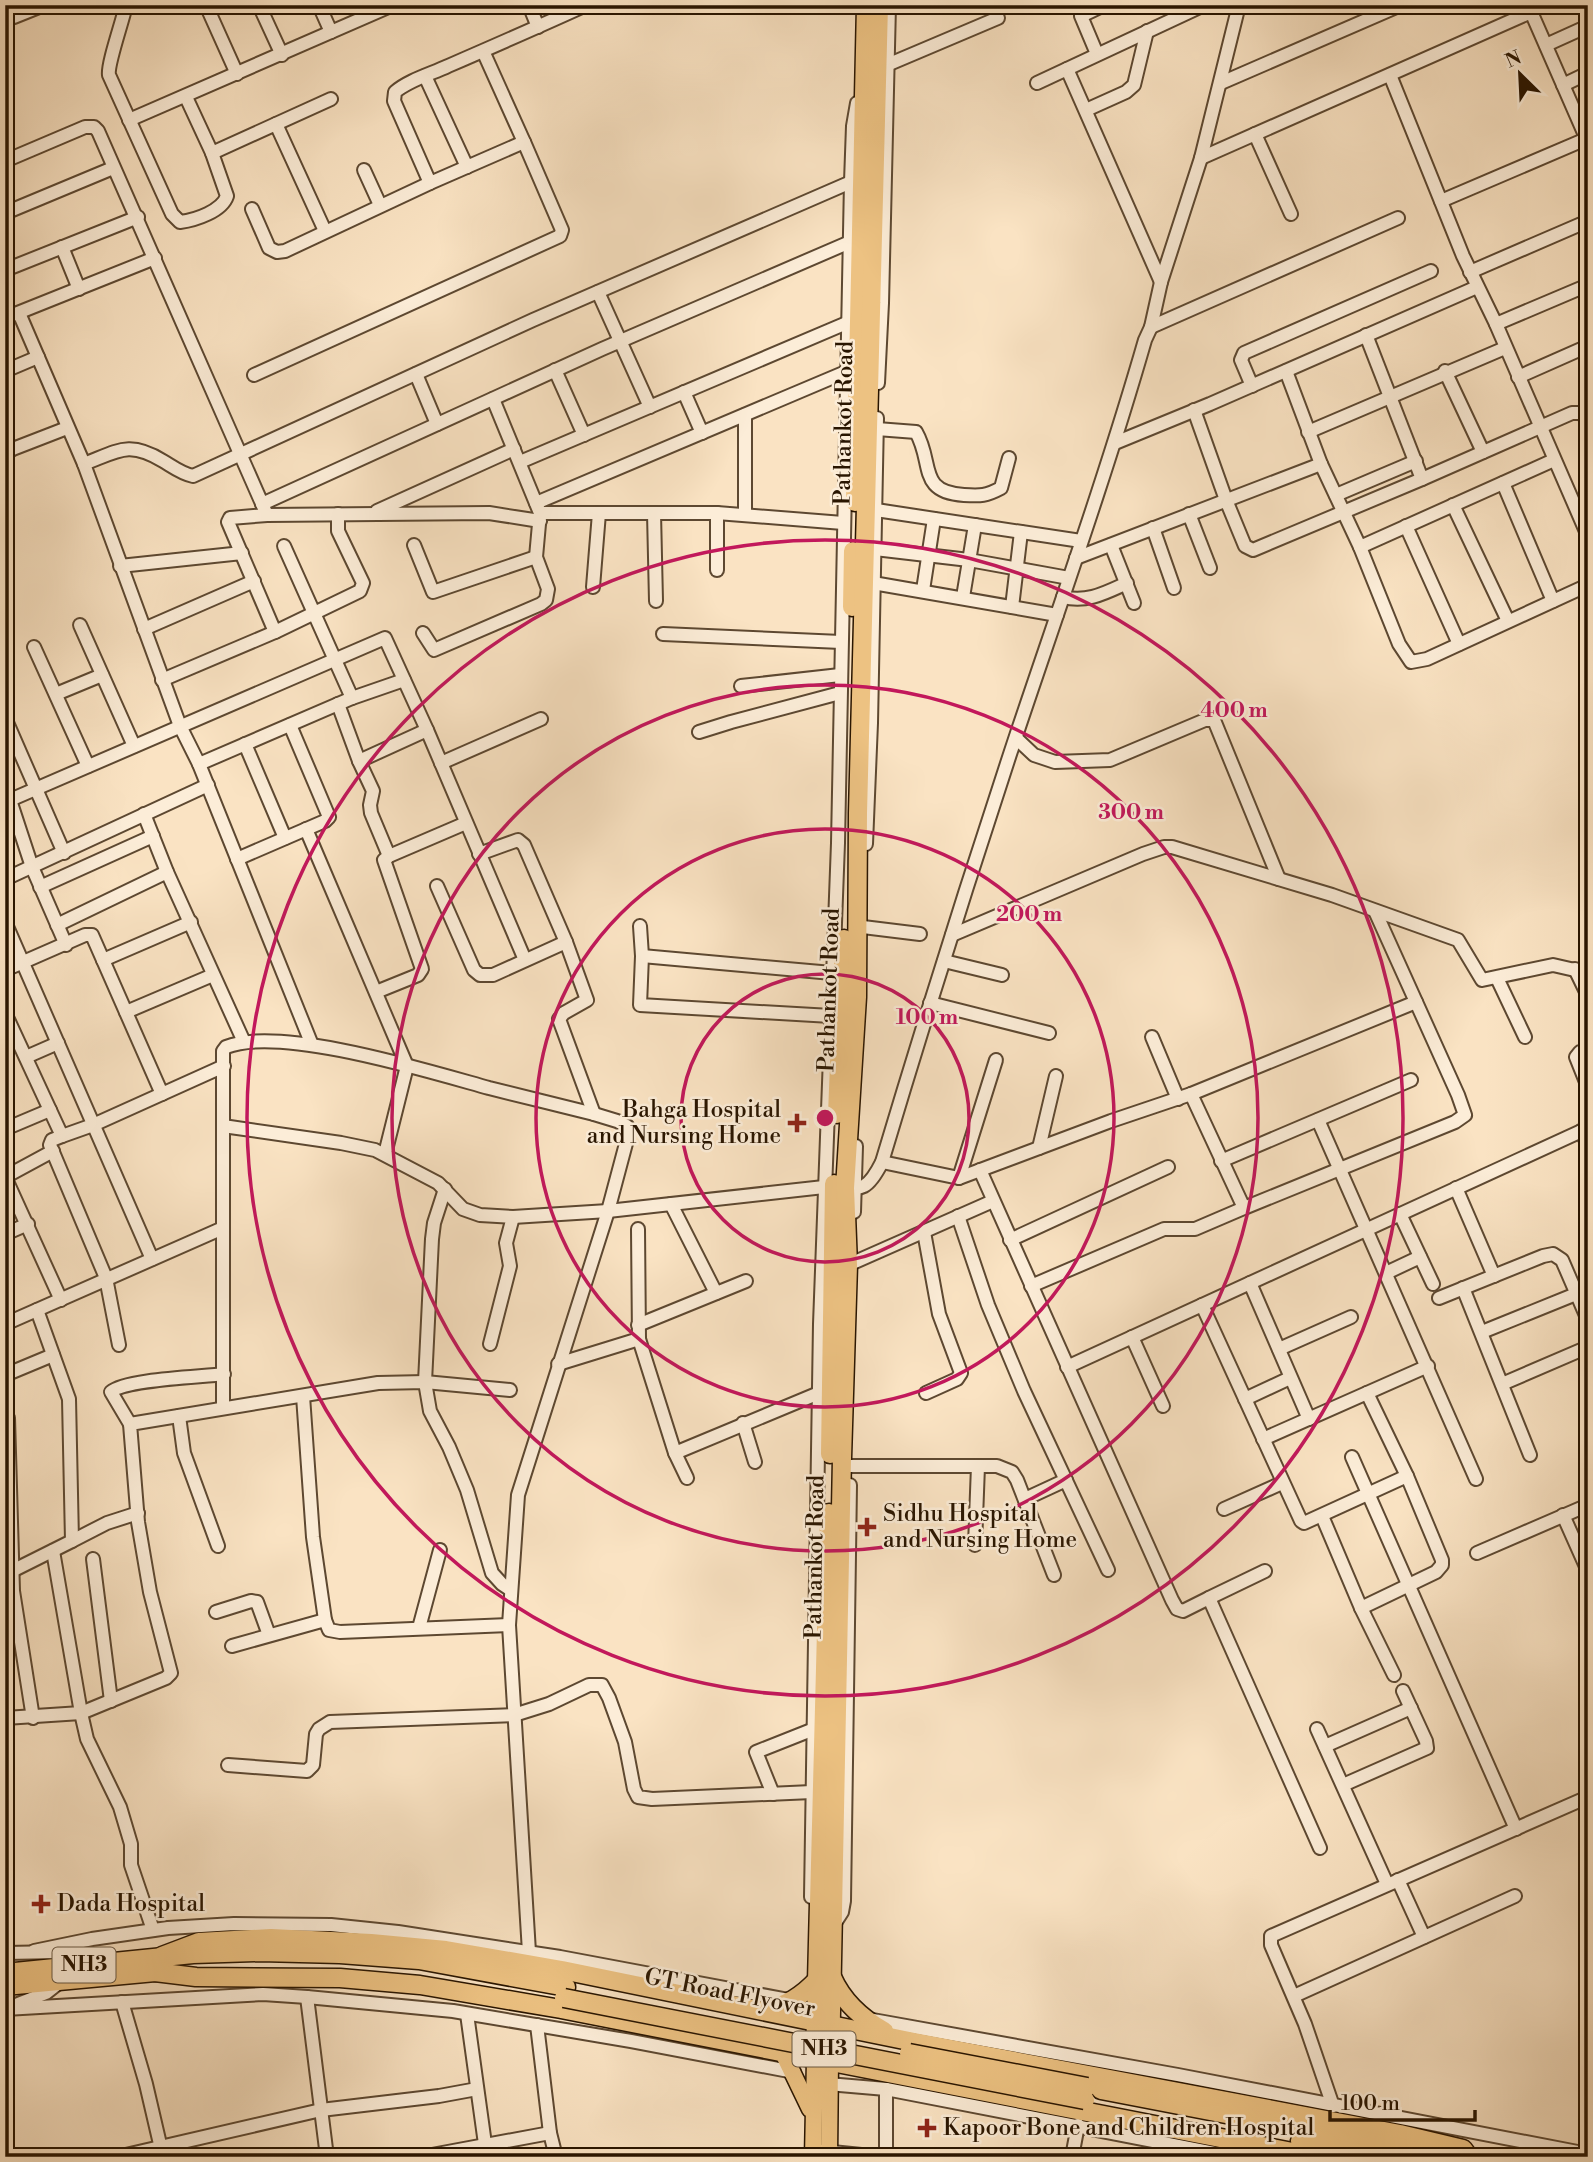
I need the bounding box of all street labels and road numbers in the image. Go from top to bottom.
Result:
street label: Pathankot Road [829,341,859,505]
street label: Pathankot Road [812,907,846,1073]
street label: Pathankot Road [800,1475,830,1639]
road number: NH3 [52,1948,116,1982]
street label: GT Road Flyover [642,1963,818,2023]
road number: NH3 [792,2032,856,2066]

